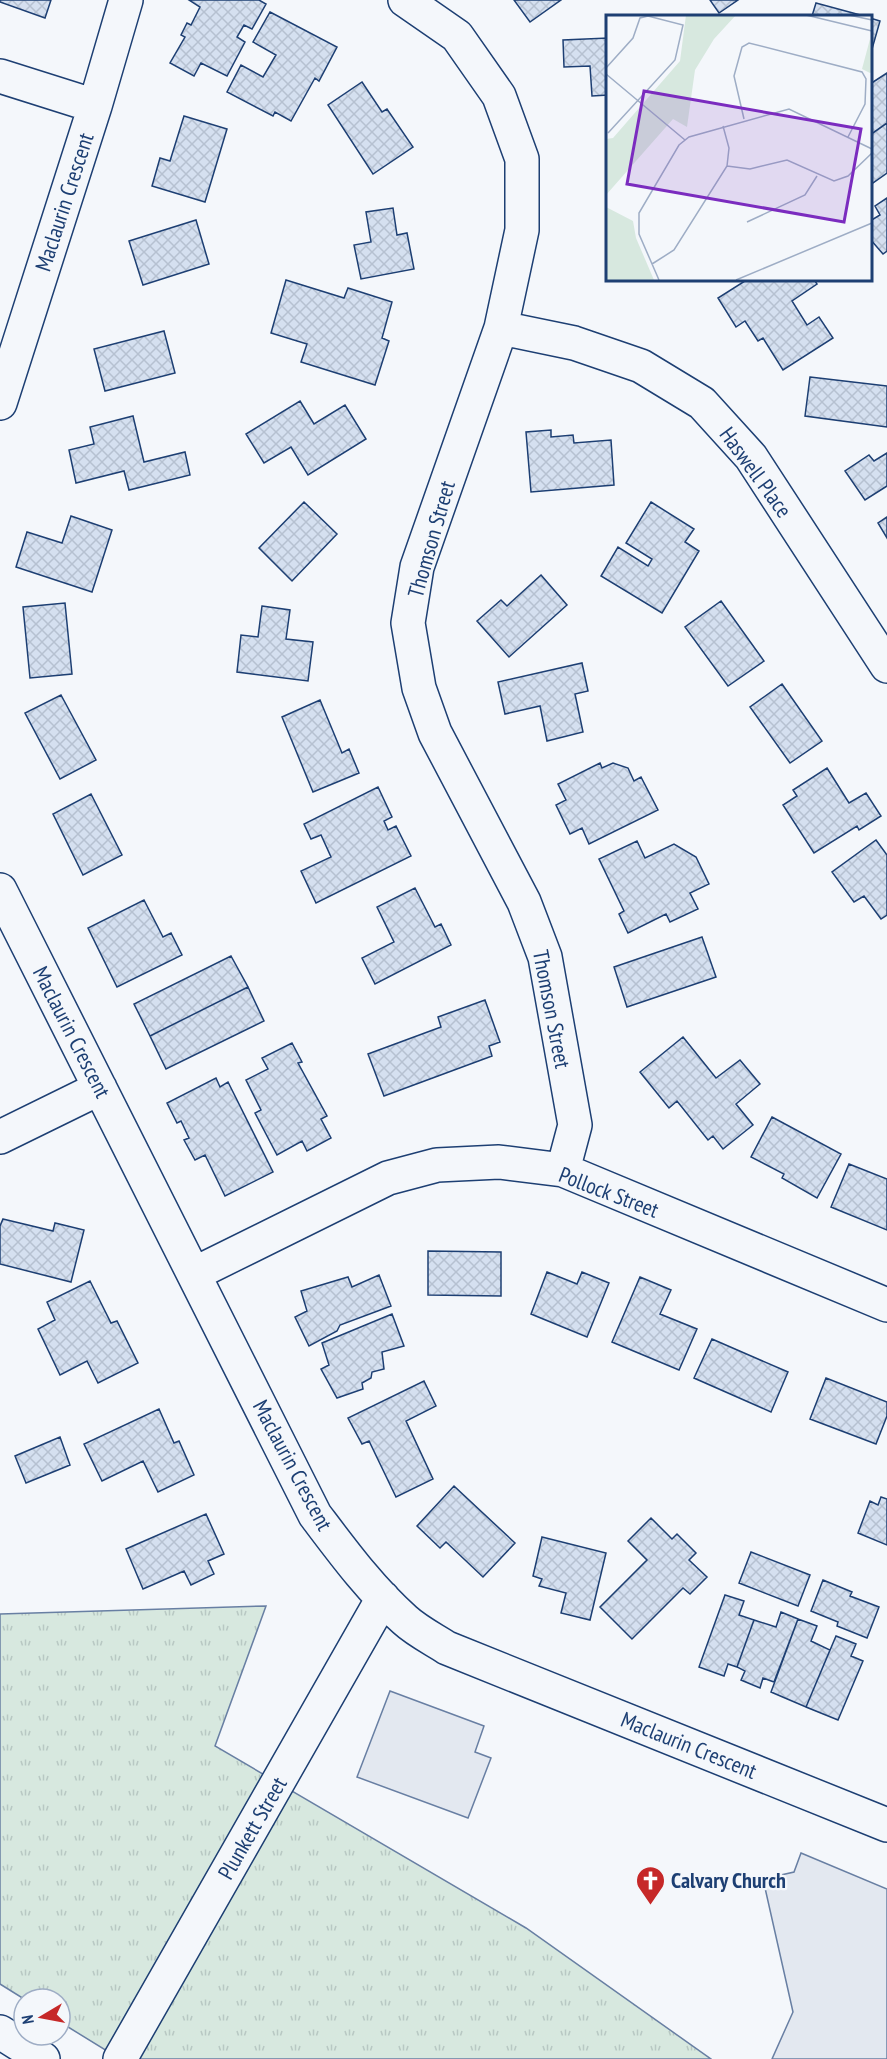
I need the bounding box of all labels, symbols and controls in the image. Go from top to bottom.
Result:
inset map [606,15,872,280]
street label: Maclaurin Crescent [28,129,100,275]
street label: Haswell Place [714,421,798,523]
street label: Thomson Street [401,477,461,601]
street label: Thomson Street [527,947,577,1071]
street label: Maclaurin Crescent [27,962,117,1102]
street label: Pollock Street [555,1160,663,1224]
street label: Maclaurin Crescent [247,1395,339,1535]
street label: Maclaurin Crescent [617,1705,761,1785]
street label: Plunkett Street [211,1772,293,1884]
church icon: Calvary Church [634,1864,666,1906]
place label: Calvary Church [671,1866,786,1894]
north arrow [12,1987,72,2047]
text: N [17,2014,38,2026]

